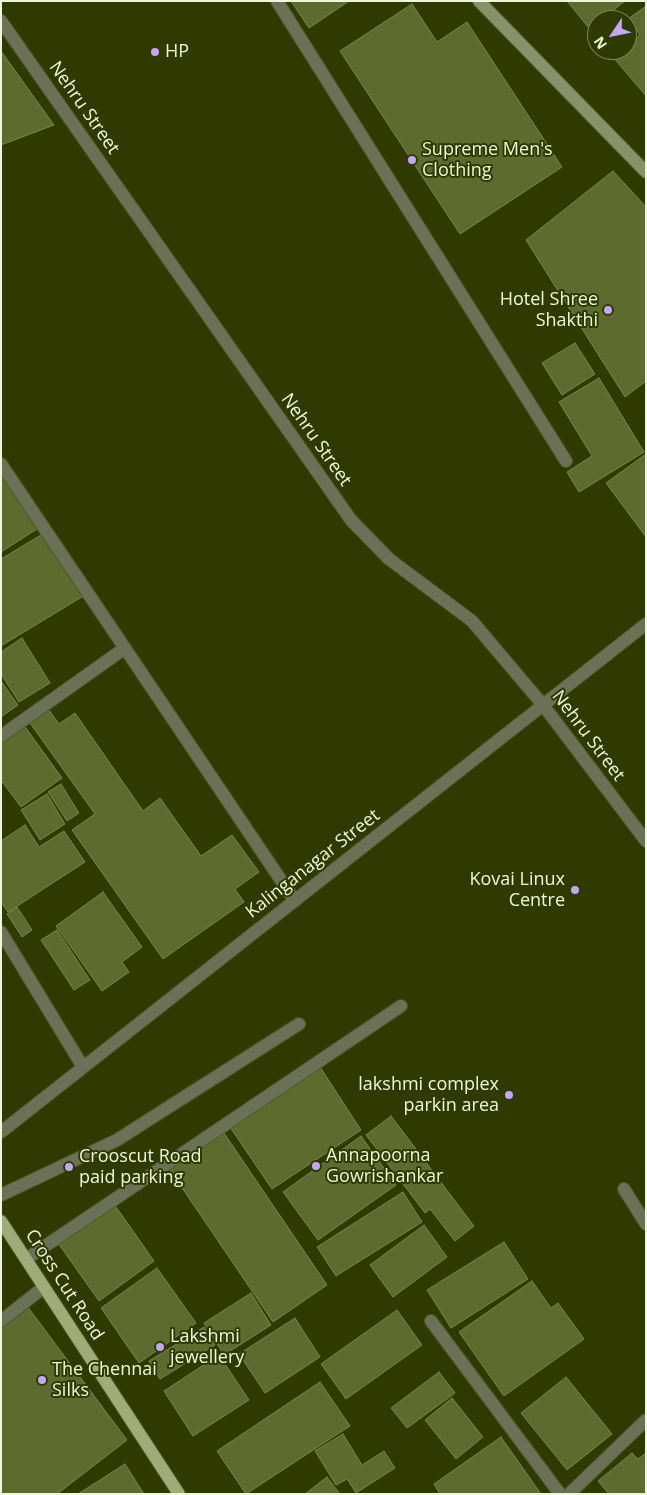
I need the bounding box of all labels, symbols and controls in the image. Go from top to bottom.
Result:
north arrow [587,10,637,60]
text: N [589,33,611,53]
place label: HP [165,41,189,63]
marker: HP [149,46,161,58]
street label: Nehru Street [44,58,124,158]
place label: Supreme Men's Clothing [422,139,553,182]
marker: Supreme Men's Clothing [406,154,418,166]
place label: Hotel Shree Shakthi [500,289,598,332]
marker: Hotel Shree Shakthi [602,304,614,316]
street label: Nehru Street [276,390,356,490]
street label: Nehru Street [547,686,629,786]
street label: Kalinganagar Street [242,805,384,923]
place label: Kovai Linux Centre [469,869,565,912]
marker: Kovai Linux Centre [569,884,581,896]
place label: lakshmi complex parkin area [358,1074,499,1116]
marker: lakshmi complex parkin area [503,1089,515,1101]
place label: Annapoorna Gowrishankar [326,1145,443,1188]
place label: Crooscut Road paid parking [79,1146,202,1188]
marker: Annapoorna Gowrishankar [310,1160,322,1172]
marker: Crooscut Road paid parking [63,1161,75,1173]
street label: Cross Cut Road [20,1226,108,1344]
place label: Lakshmi jewellery [170,1326,244,1368]
marker: Lakshmi jewellery [154,1341,166,1353]
place label: The Chennai Silks [52,1359,157,1402]
marker: The Chennai Silks [36,1374,48,1386]

